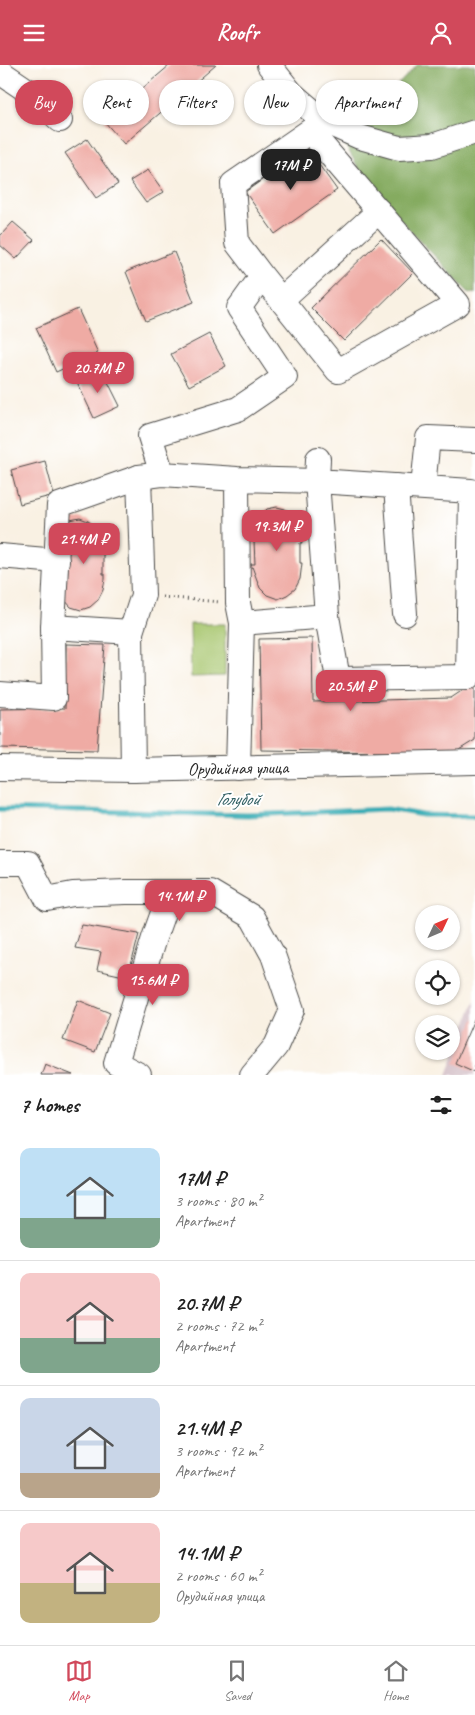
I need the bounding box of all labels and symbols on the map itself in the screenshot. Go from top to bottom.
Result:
pin: 17M ₽ [256,149,326,191]
pin: 20.7M ₽ [52,351,144,394]
pin: 19.3M ₽ [231,509,323,552]
pin: 21.4M ₽ [38,523,130,565]
pin: 20.5M ₽ [305,669,397,712]
street label: Орудийная улица [188,756,290,780]
water label: Голубой [217,787,264,811]
pin: 14.1M ₽ [134,879,226,922]
north arrow [415,905,460,950]
pin: 15.6M ₽ [107,963,199,1006]

